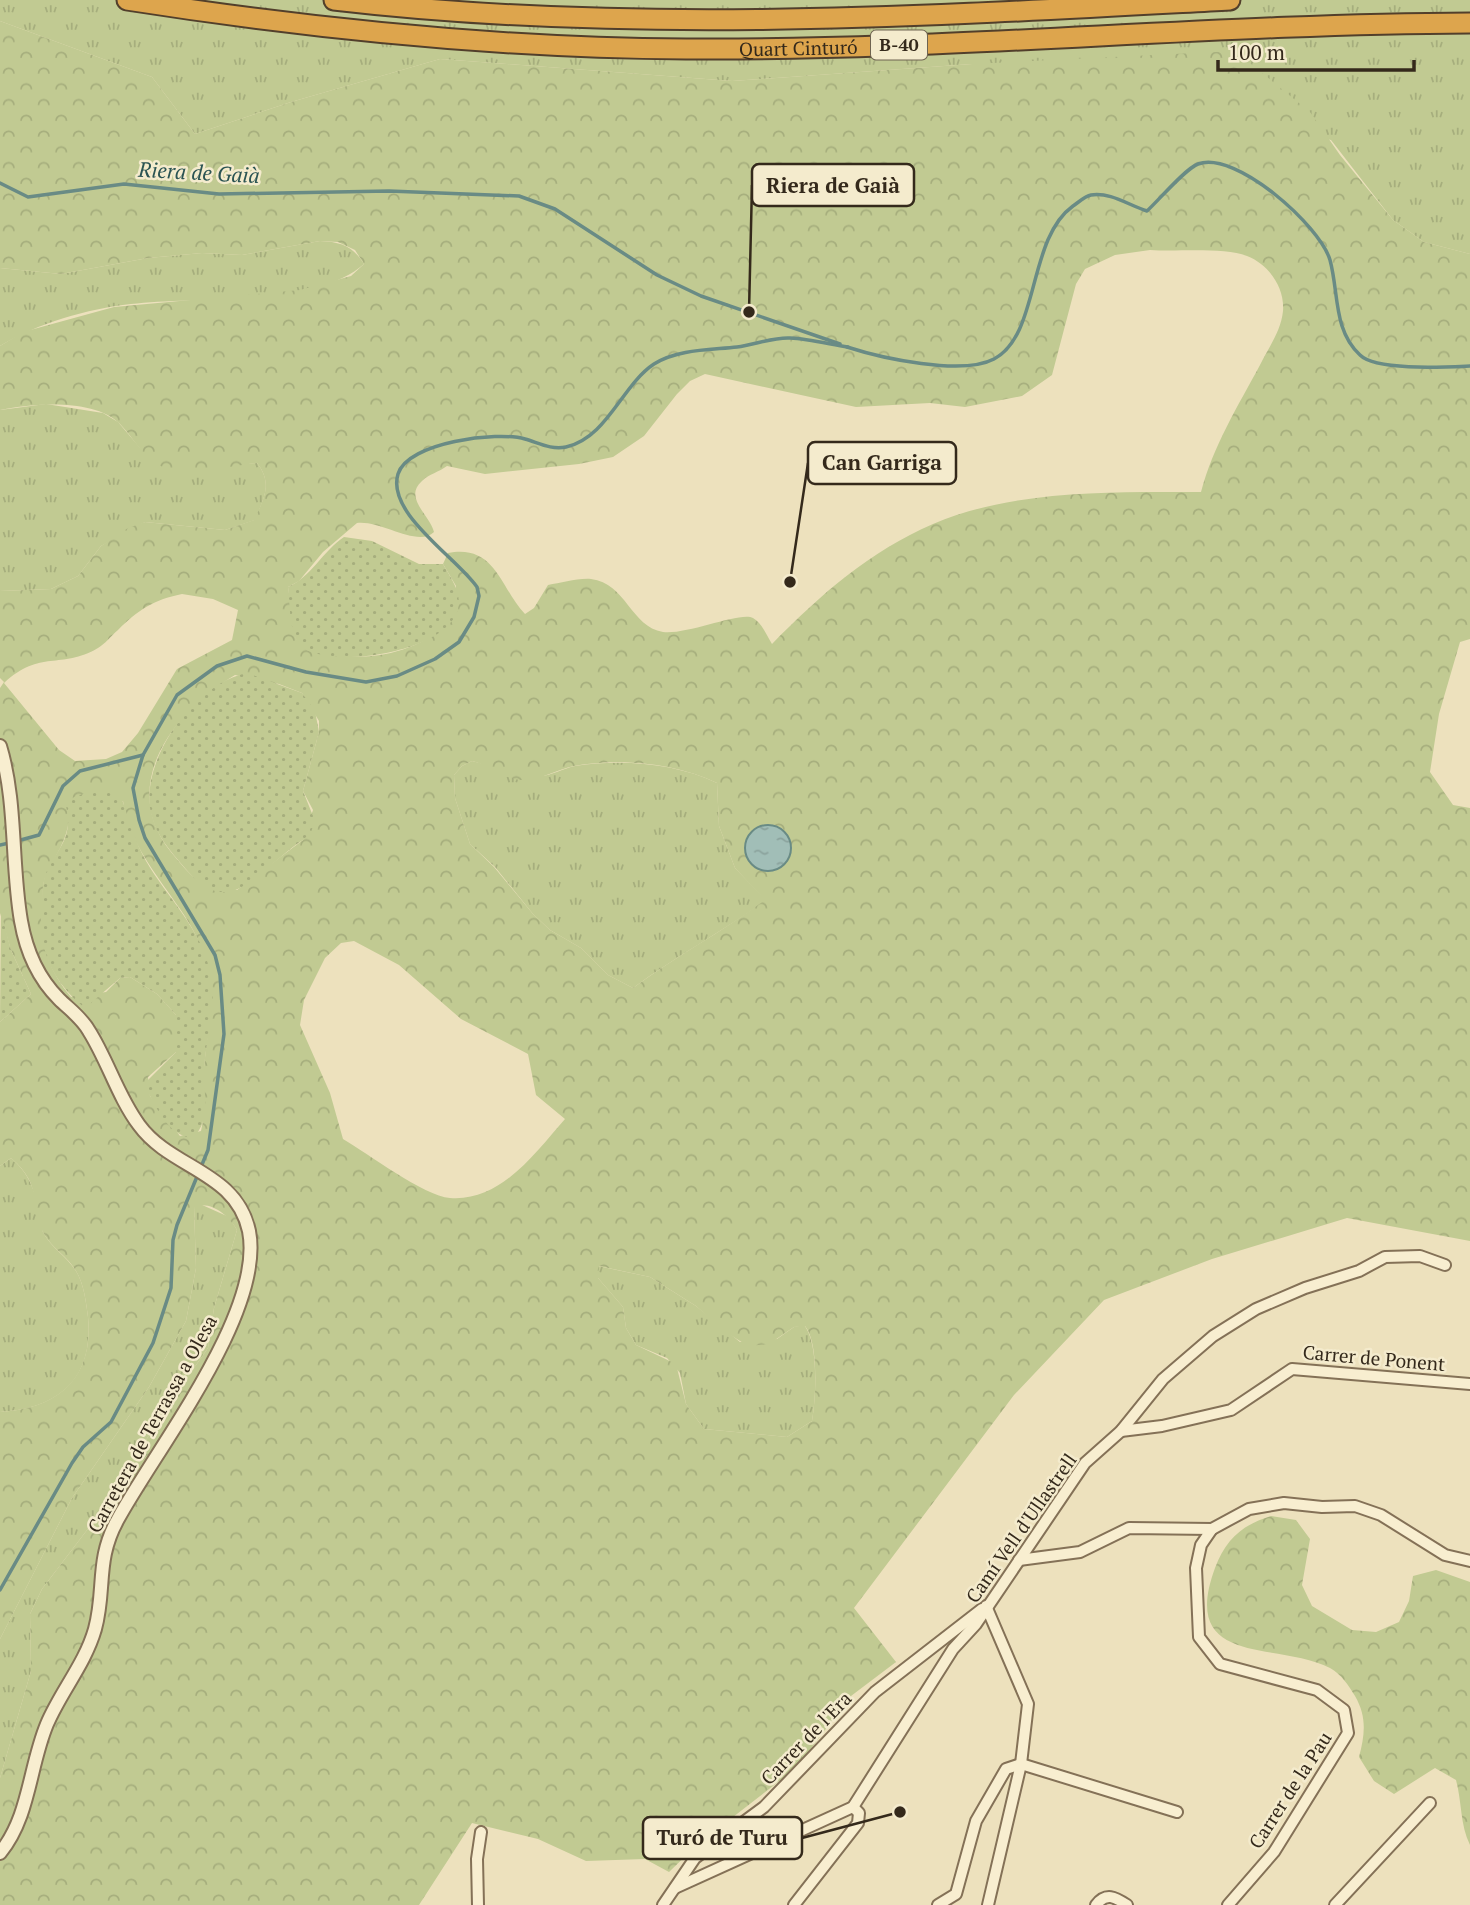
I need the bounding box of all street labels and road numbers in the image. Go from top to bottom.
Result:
road number: B-40 [871,31,927,60]
street label: Quart Cinturó [739,34,858,61]
street label: Carretera de Terrassa a Olesa [81,1310,222,1537]
street label: Carrer de Ponent [1302,1339,1446,1376]
street label: Camí Vell d'Ullastrell [960,1448,1082,1607]
street label: Carrer de l'Era [755,1685,857,1790]
street label: Carrer de la Pau [1243,1727,1337,1853]

